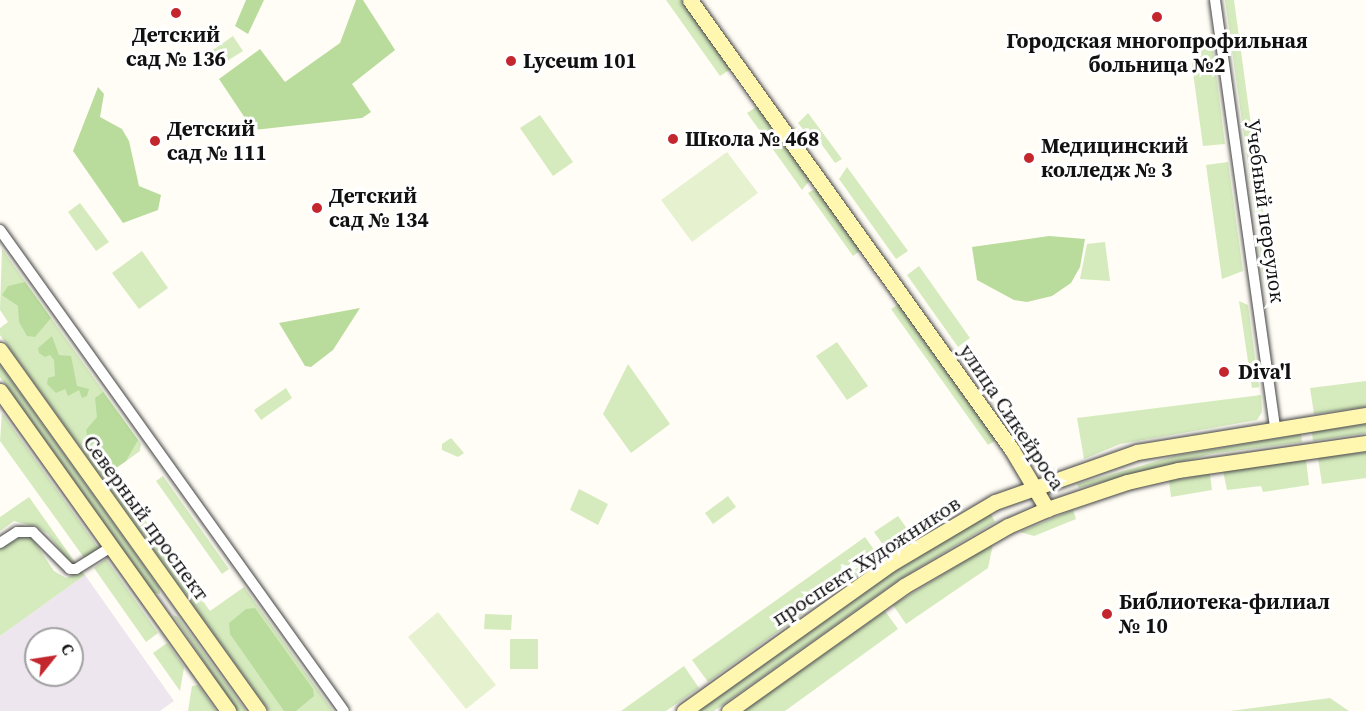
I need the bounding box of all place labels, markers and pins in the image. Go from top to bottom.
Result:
marker: Детский сад № 136 [169,6,183,20]
marker: Городская многопрофильная больница №2 [1148,8,1166,26]
place label: Детский сад № 136 [126,22,226,72]
place label: Городская многопрофильная больница №2 [1006,28,1308,78]
place label: Lyceum 101 [523,48,637,74]
marker: Lyceum 101 [504,54,518,68]
place label: Детский сад № 111 [167,116,267,166]
place label: Школа № 468 [685,126,819,152]
marker: Школа № 468 [666,132,680,146]
place label: Медицинский колледж № 3 [1041,133,1188,183]
marker: Детский сад № 111 [148,134,162,148]
marker: Медицинский колледж № 3 [1022,151,1036,165]
place label: Детский сад № 134 [329,183,429,233]
marker: Детский сад № 134 [310,201,324,215]
place label: Diva'l [1238,359,1291,385]
marker: Diva'l [1215,363,1233,381]
place label: Библиотека-филиал № 10 [1119,589,1330,639]
marker: Библиотека-филиал № 10 [1100,607,1114,621]

